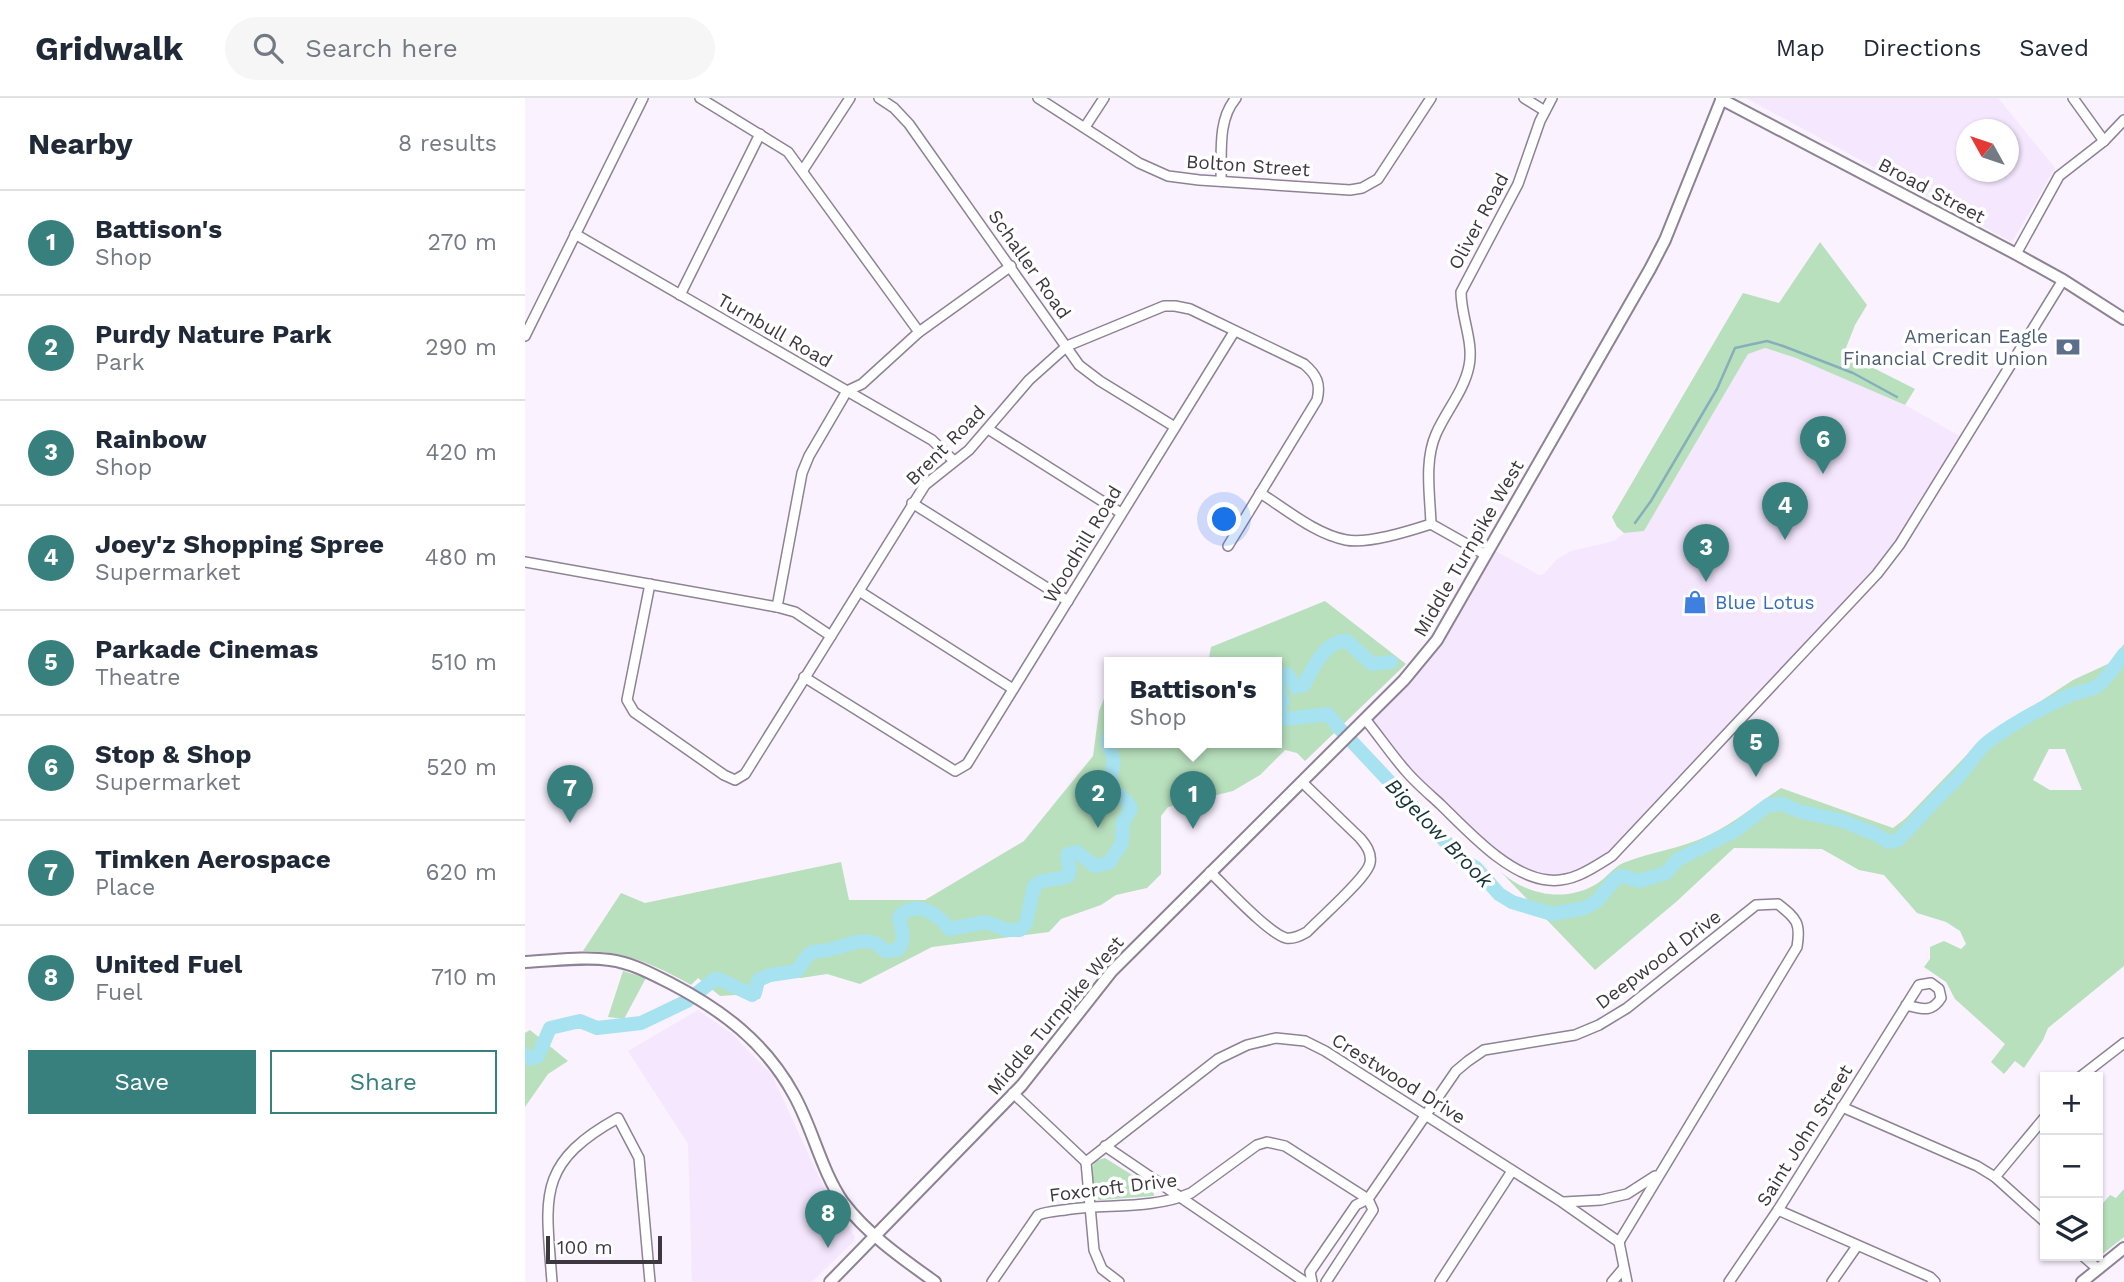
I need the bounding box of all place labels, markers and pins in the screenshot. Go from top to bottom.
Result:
place label: American Eagle Financial Credit Union [1843,325,2048,370]
bank icon: American Eagle Financial Credit Union [2054,333,2082,361]
pin: 6 [1800,416,1846,474]
pin: 4 [1762,482,1808,540]
pin: 3 [1683,524,1729,582]
shop icon: Blue Lotus [1681,588,1709,616]
place label: Blue Lotus [1715,591,1814,614]
pin: 5 [1733,719,1779,777]
pin: 7 [547,765,593,823]
pin: 2 [1075,770,1121,828]
pin: 1 [1170,771,1216,829]
pin: 8 [805,1190,851,1248]

